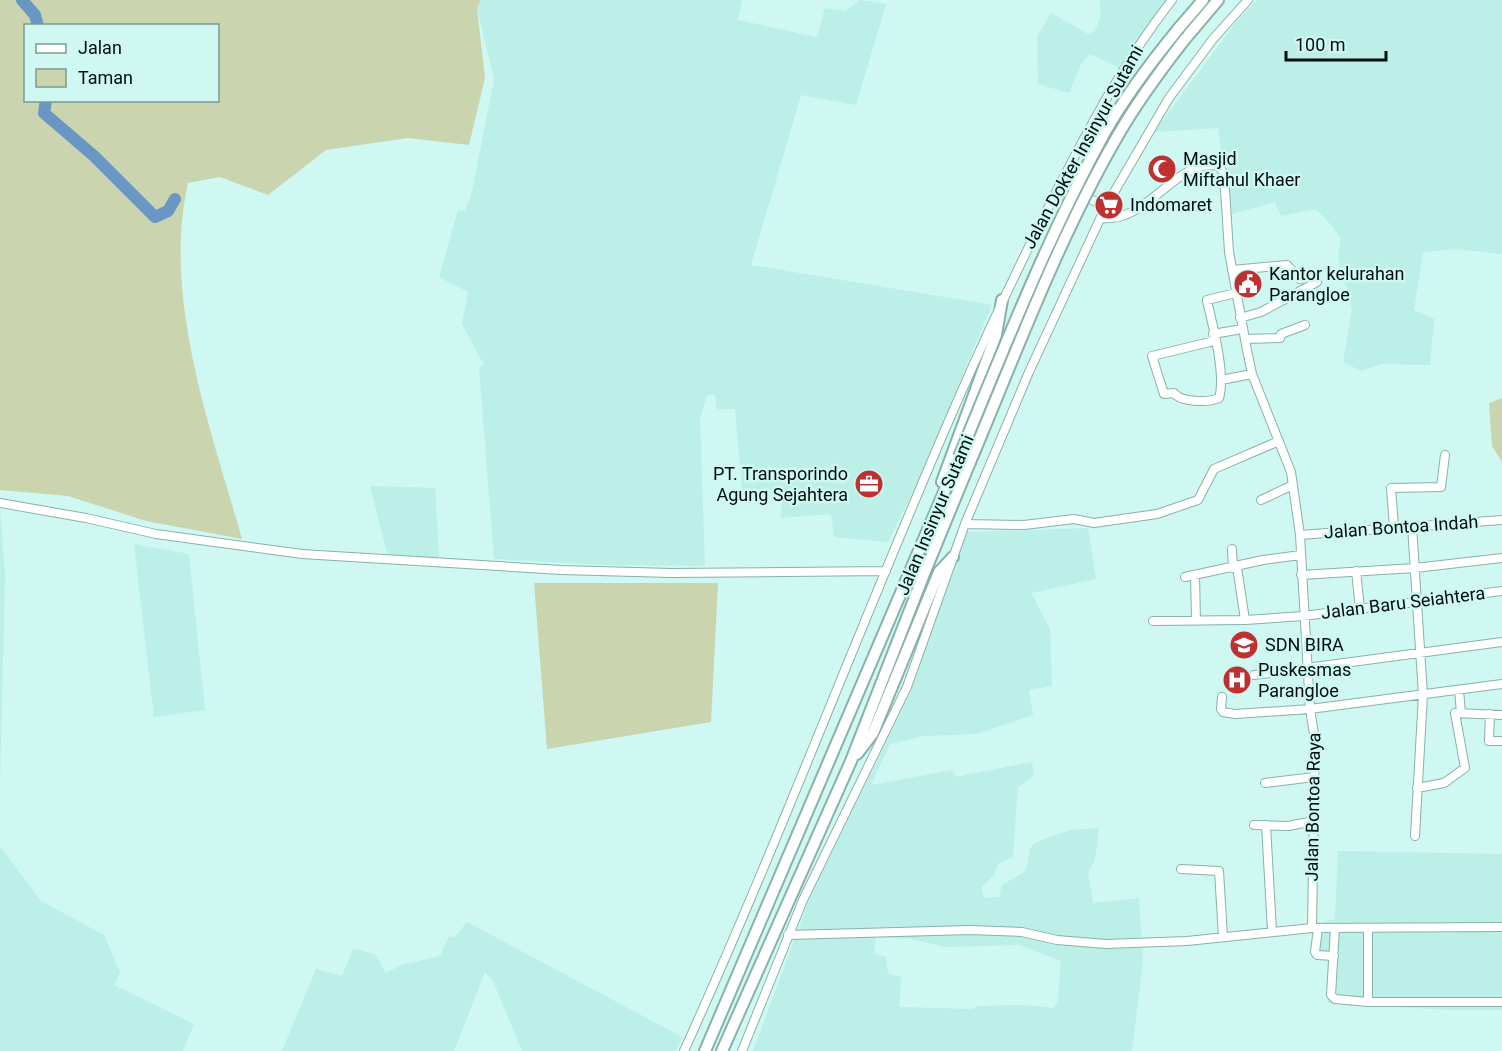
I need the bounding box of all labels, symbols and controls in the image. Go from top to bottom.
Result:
legend [24,24,219,102]
scale bar [1286,24,1386,62]
text: 100 m [1295,34,1346,55]
text: Jalan [78,37,122,58]
street label: Jalan Dokter Insinyur Sutami [1018,41,1147,252]
text: Taman [78,67,133,88]
place label: Masjid Miftahul Khaer [1183,148,1300,190]
mosque icon: Masjid Miftahul Khaer [1146,153,1178,185]
supermarket icon: Indomaret [1093,189,1125,221]
place label: Indomaret [1130,194,1212,215]
place label: Kantor kelurahan Parangloe [1269,263,1405,305]
public building icon: Kantor kelurahan Parangloe [1232,268,1264,300]
street label: Jalan Insinyur Sutami [891,431,978,598]
place label: PT. Transporindo Agung Sejahtera [713,463,848,505]
office icon: PT. Transporindo Agung Sejahtera [853,468,885,500]
street label: Jalan Bontoa Indah [1323,511,1479,542]
street label: Jalan Baru Seiahtera [1320,582,1486,623]
school or university icon: SDN BIRA [1228,629,1260,661]
place label: SDN BIRA [1265,634,1344,655]
place label: Puskesmas Parangloe [1258,659,1351,701]
hospital icon: Puskesmas Parangloe [1221,664,1253,696]
street label: Jalan Bontoa Raya [1301,732,1324,882]

